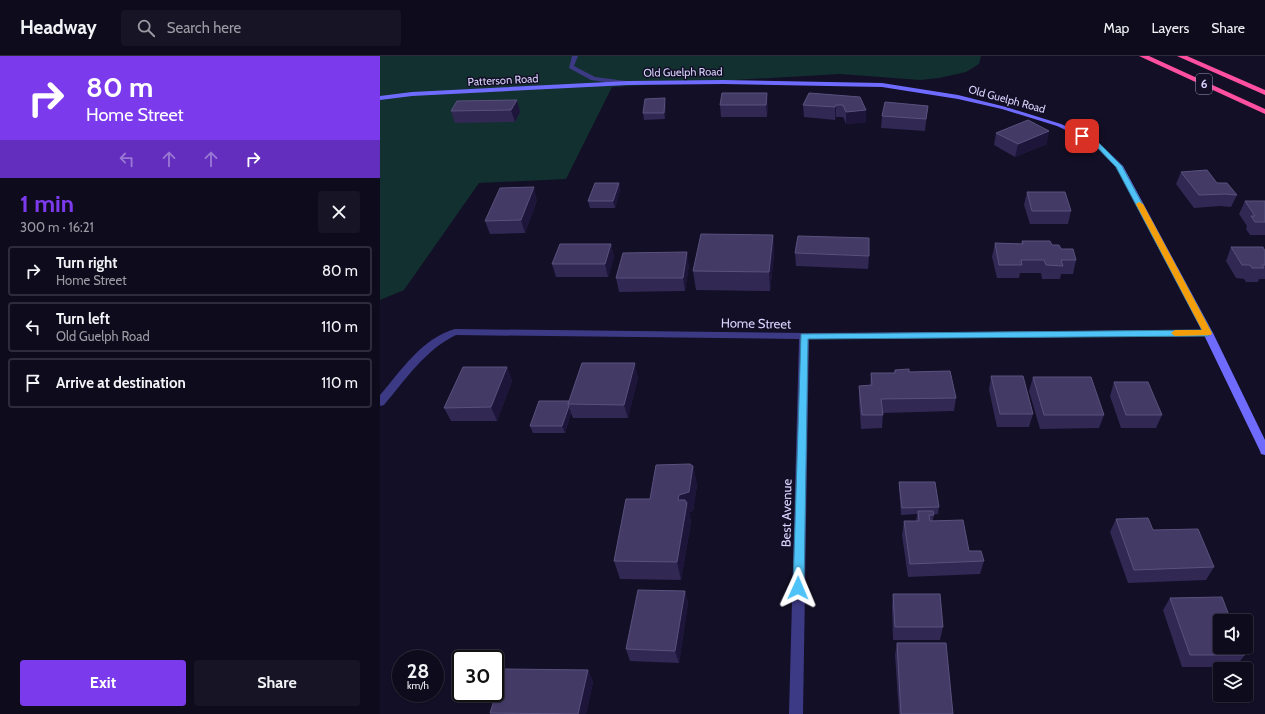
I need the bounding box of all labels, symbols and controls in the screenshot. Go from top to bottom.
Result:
search box [121,10,401,46]
text: Headway [20,16,97,39]
icon: search [135,17,157,39]
text: Search here [167,19,241,37]
text: Map [1104,19,1129,37]
text: Layers [1151,19,1189,37]
text: Share [1211,19,1245,37]
street label: Old Guelph Road [643,64,723,80]
text: 80 m [86,70,153,104]
street label: Patterson Road [467,71,539,89]
icon: right [20,72,72,124]
road number: 6 [1196,74,1212,94]
street label: Old Guelph Road [967,82,1047,116]
text: Home Street [86,104,184,126]
pin [1065,119,1099,153]
icon: arrive [1071,125,1093,147]
icon: left [116,148,138,170]
icon: ahead [158,148,180,170]
icon: ahead [200,148,222,170]
icon: right [242,148,264,170]
text: 1 min [20,189,74,218]
button: close [318,191,360,233]
text: 300 m · 16:21 [20,219,94,235]
text: Turn right [56,254,117,272]
icon: right [22,260,44,282]
text: 80 m [322,262,358,280]
text: Home Street [56,272,127,288]
text: Turn left [56,310,110,328]
street label: Home Street [721,314,792,332]
icon: left [22,316,44,338]
text: 110 m [321,318,358,336]
text: Old Guelph Road [56,328,150,344]
icon: arrive [22,372,44,394]
text: Arrive at destination [56,374,186,392]
text: 110 m [321,374,358,392]
street label: Best Avenue [777,478,795,547]
position arrow [777,567,819,609]
map controls [1213,614,1253,702]
button: sound [1213,614,1253,654]
speed limit sign: 30 [452,650,504,702]
text: 28 [407,659,429,683]
button: Exit [20,660,186,706]
button: Share [194,660,360,706]
button: layers [1213,662,1253,702]
text: km/h [407,679,429,692]

